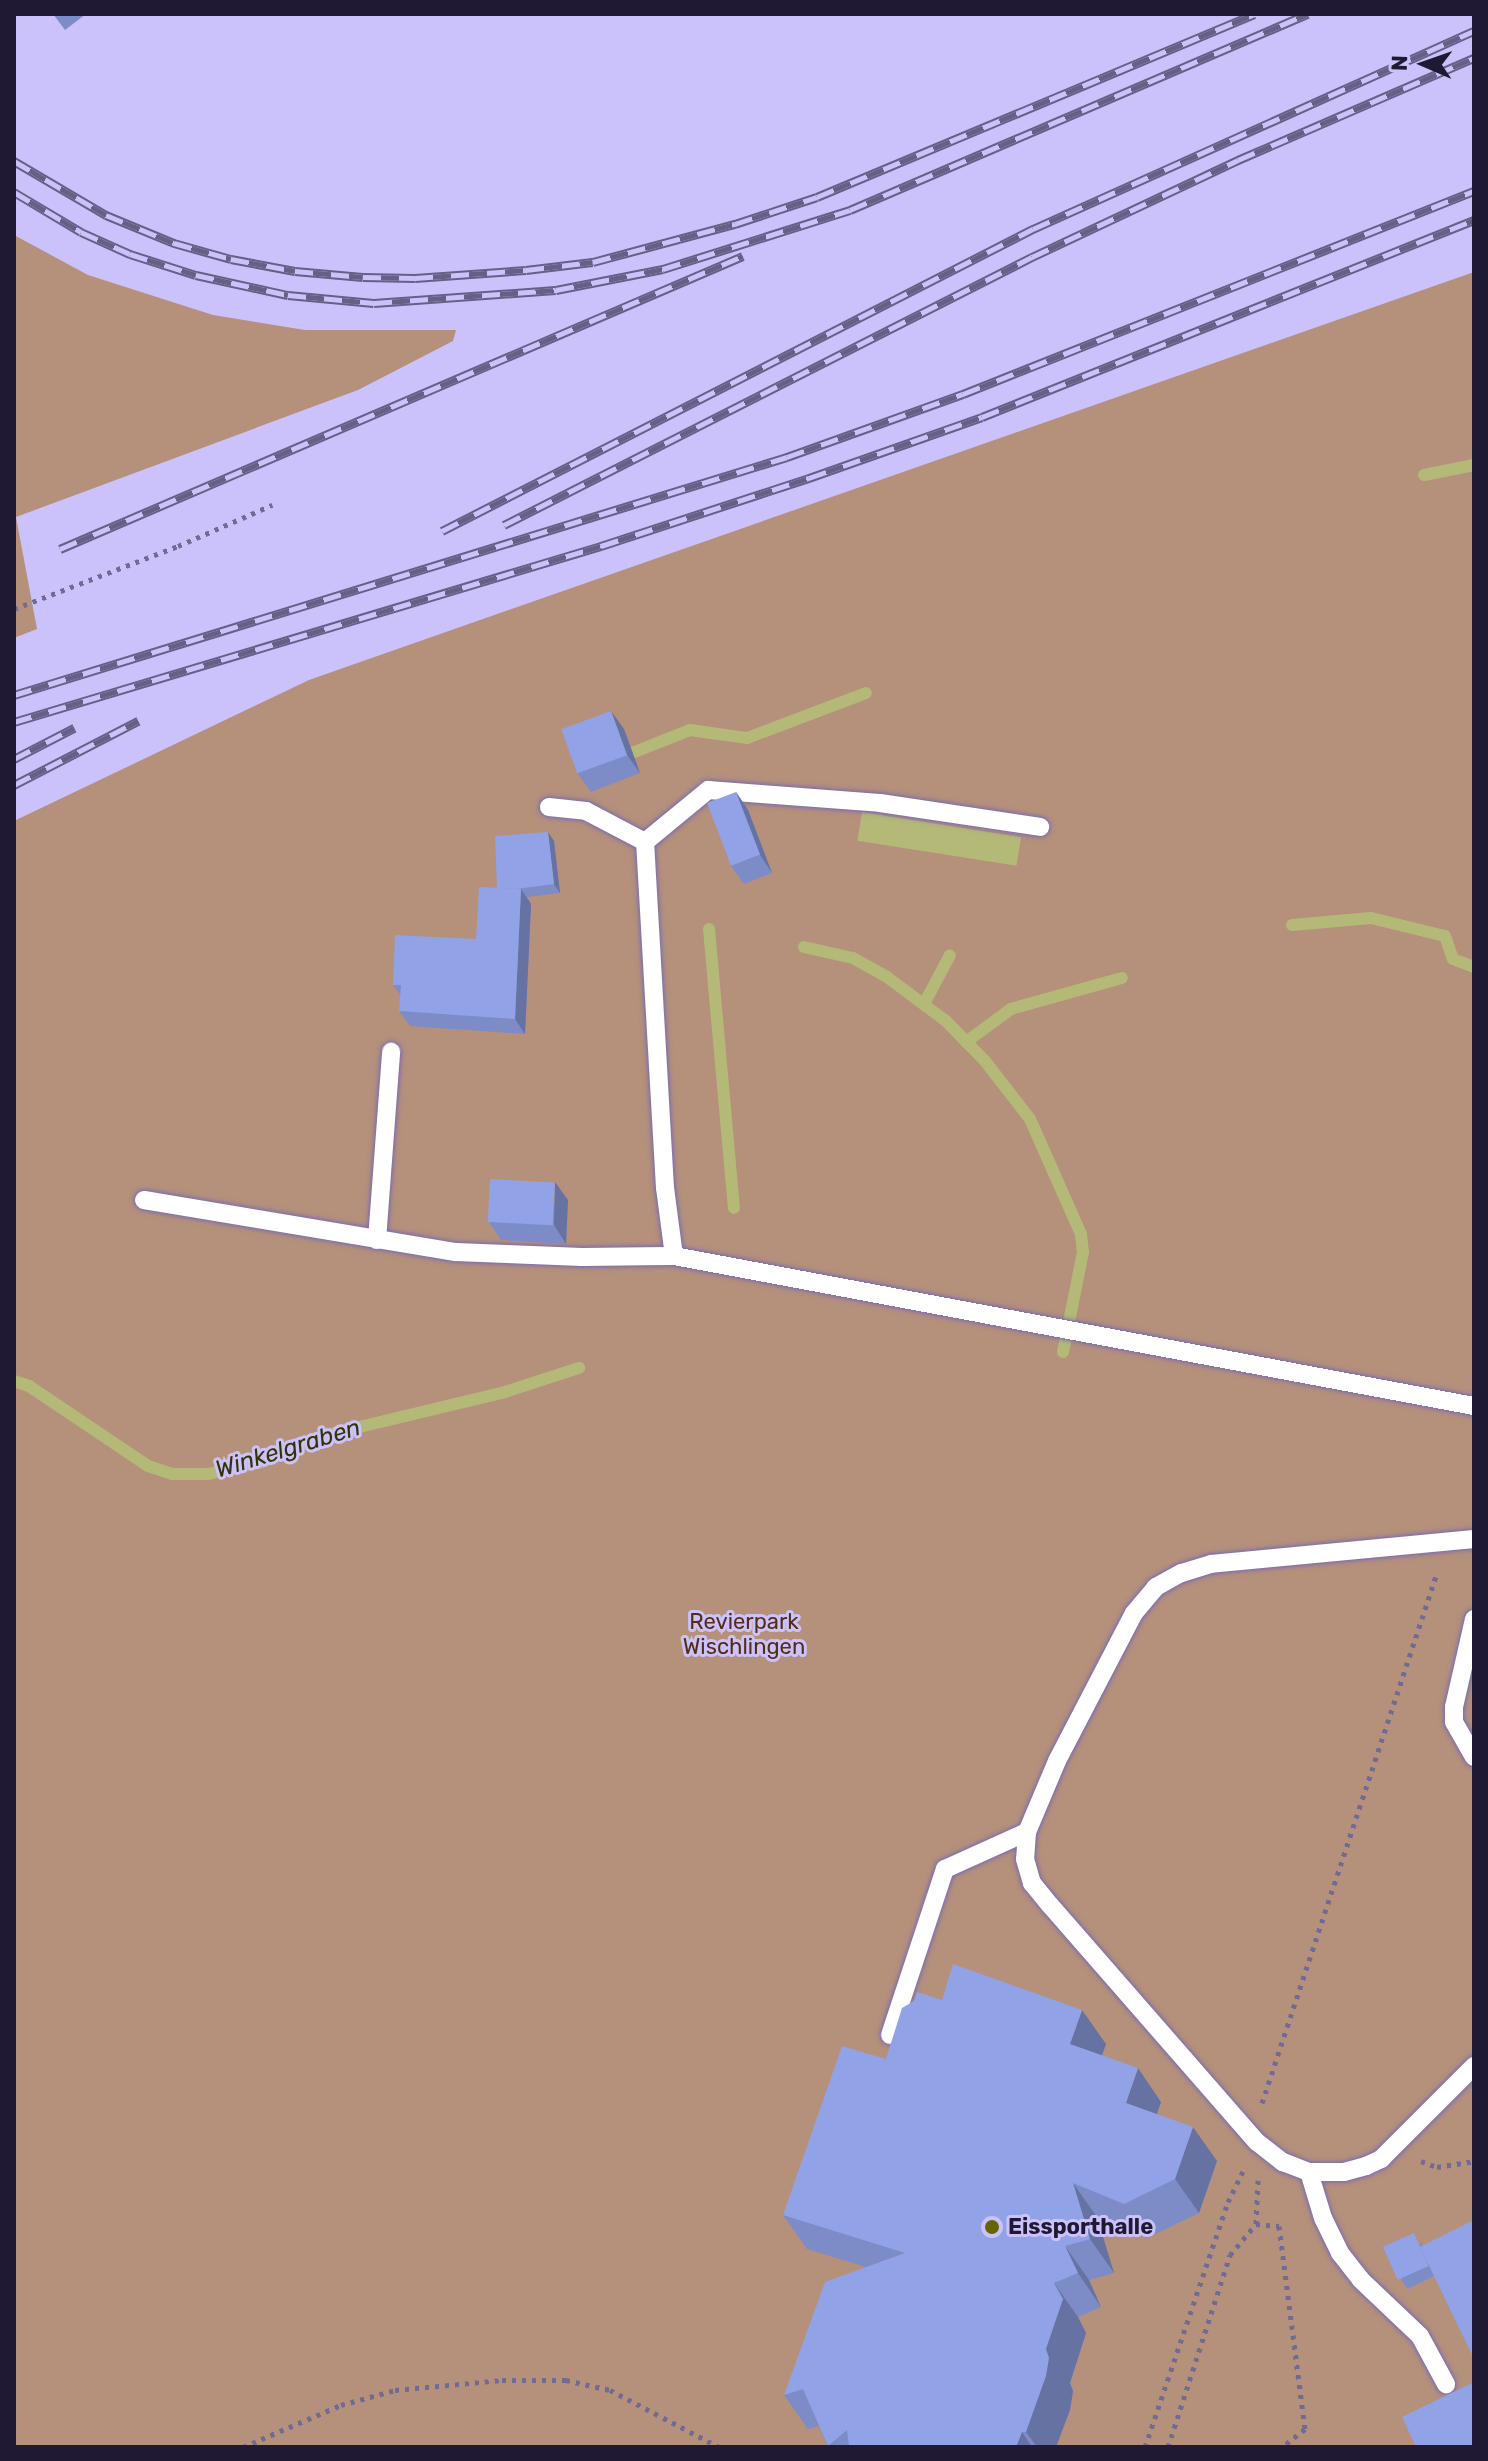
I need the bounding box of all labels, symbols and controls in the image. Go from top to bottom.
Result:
north arrow [1384,24,1464,104]
text: N [1386,55,1413,72]
water label: Winkelgraben [212,1413,364,1485]
park label: Revierpark Wischlingen [683,1608,805,1660]
place label: Eissporthalle [1008,2214,1153,2240]
marker: Eissporthalle [983,2218,1001,2236]

